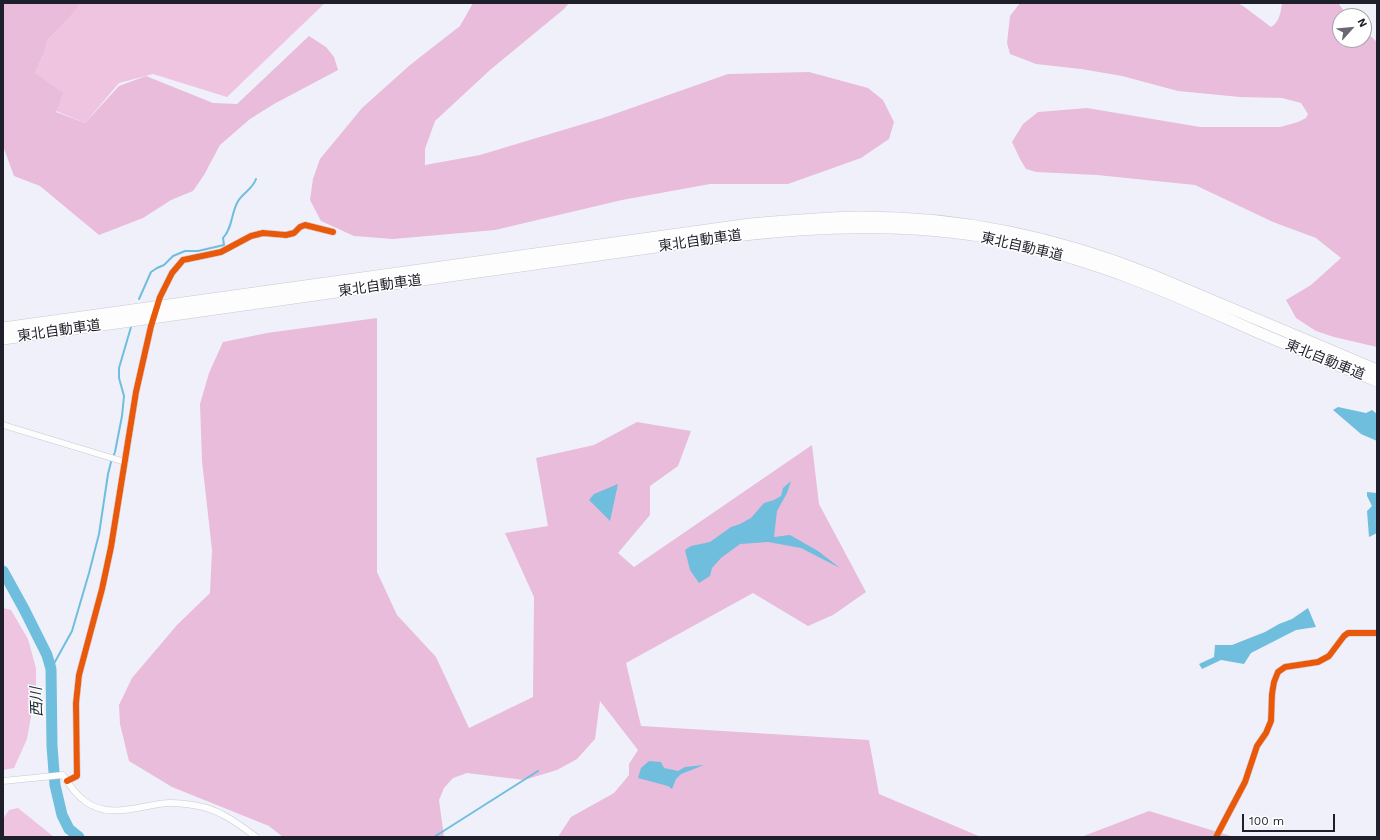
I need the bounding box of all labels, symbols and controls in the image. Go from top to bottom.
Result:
north arrow [1332,8,1372,48]
text: N [1355,16,1370,29]
street label: 東北自動車道 [657,227,743,255]
street label: 東北自動車道 [979,229,1065,265]
street label: 東北自動車道 [337,272,423,300]
street label: 東北自動車道 [16,317,102,345]
street label: 東北自動車道 [1283,336,1367,384]
water label: 西川 [27,687,47,717]
scale bar [1244,806,1337,832]
text: 100 m [1249,814,1284,828]

